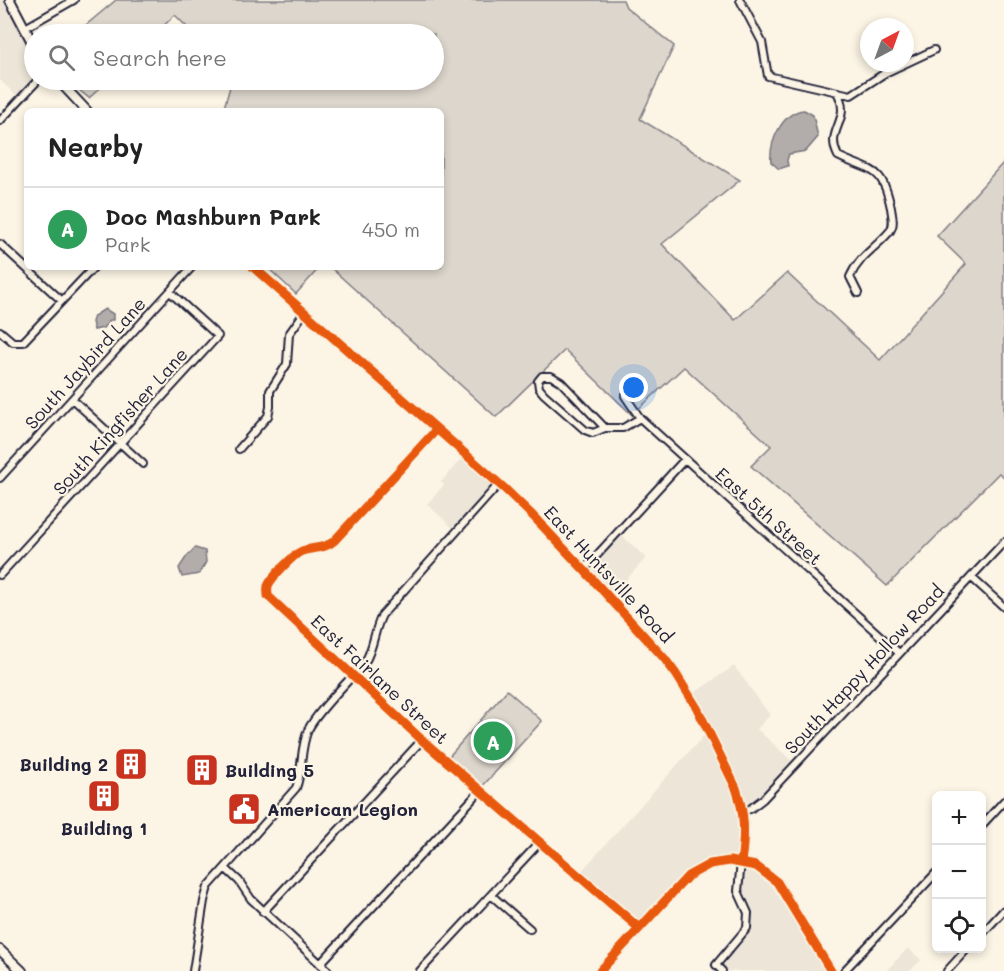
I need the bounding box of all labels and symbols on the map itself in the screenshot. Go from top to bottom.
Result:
north arrow [860,18,914,72]
street label: South Jaybird Lane [19,292,151,434]
street label: South Kingfisher Lane [47,342,193,500]
your location [619,373,648,402]
street label: East 5th Street [711,462,827,570]
street label: East Huntsville Road [539,500,679,648]
street label: South Happy Hollow Road [779,579,949,759]
street label: East Fairlane Street [306,609,454,749]
pin: A [474,718,512,764]
building icon: Building 2 [113,746,149,782]
place label: Building 2 [20,752,108,776]
building icon: Building 5 [184,752,220,788]
place label: Building 5 [225,758,314,782]
building icon: Building 1 [86,778,122,814]
public building icon: American Legion [226,791,262,827]
place label: American Legion [267,797,418,821]
place label: Building 1 [61,816,147,840]

